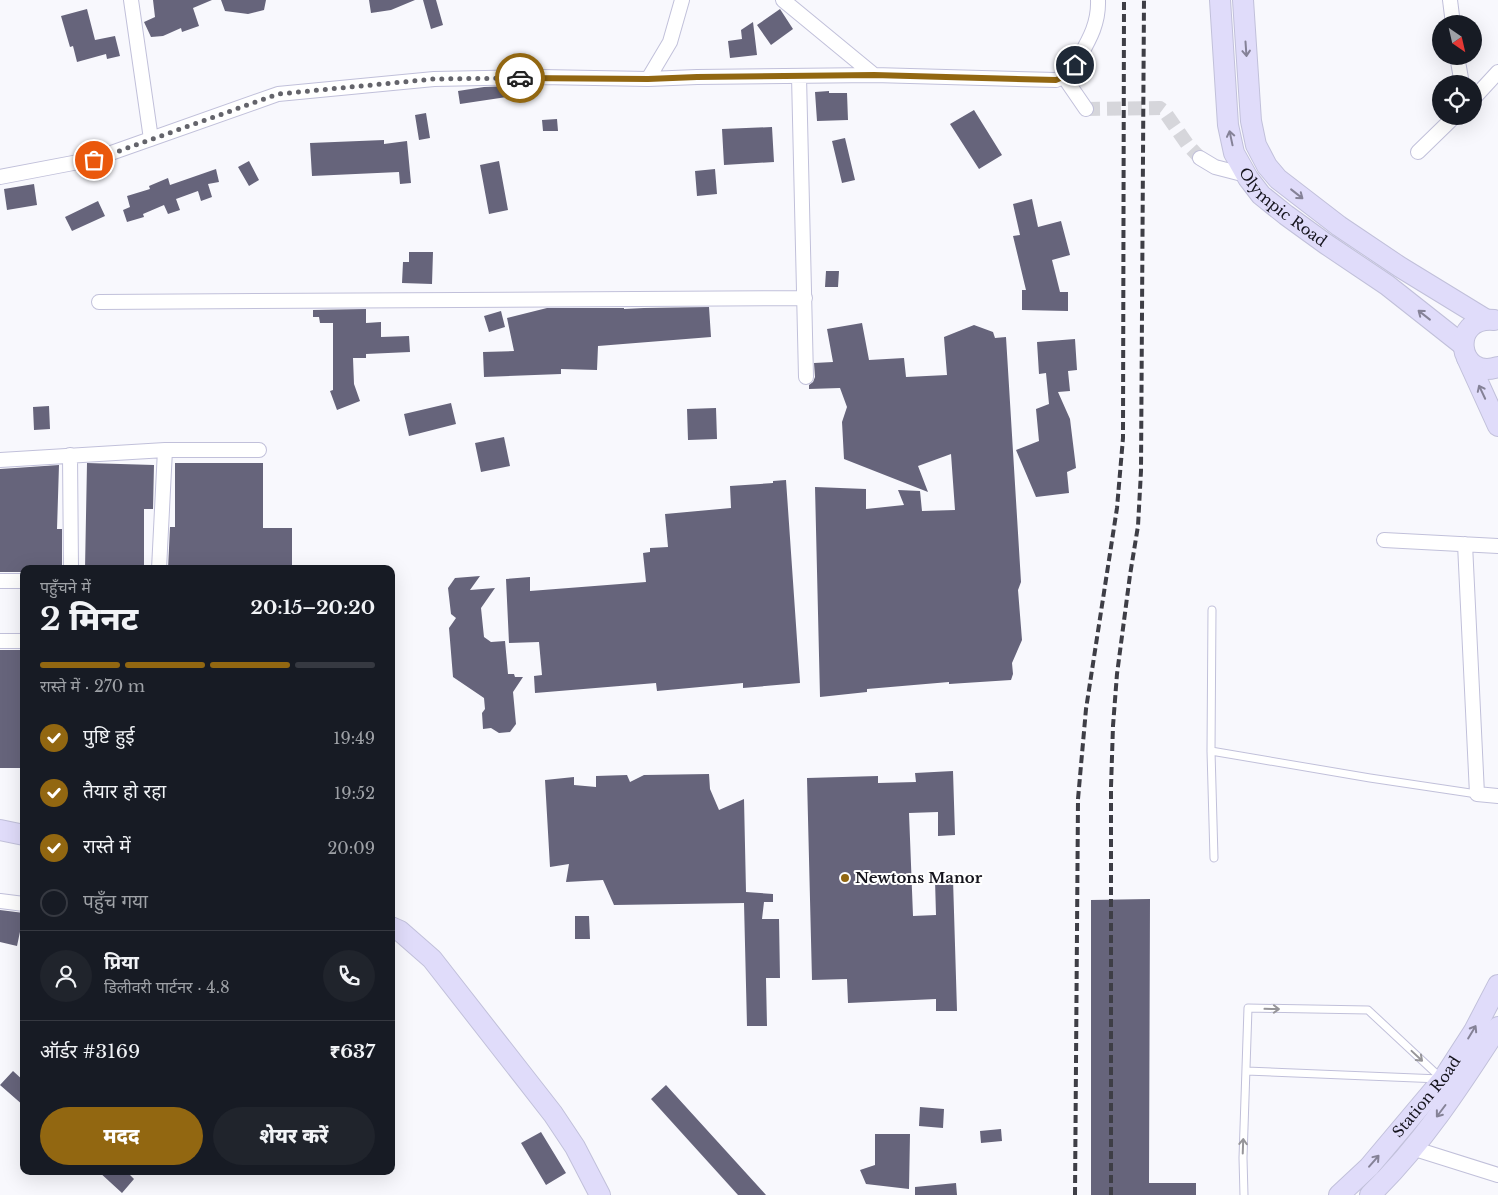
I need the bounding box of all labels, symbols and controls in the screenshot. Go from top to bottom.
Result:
north arrow [1432,15,1482,65]
map controls [1432,15,1482,125]
one-way arrow [1242,40,1251,56]
pin [1054,44,1096,86]
icon: home [1061,51,1089,79]
courier [495,53,545,103]
icon: car [506,64,534,92]
button: locate [1432,75,1482,125]
one-way arrow [1226,131,1236,147]
pin [73,139,115,181]
icon: bag [80,146,108,174]
street label: Olympic Road [1235,164,1331,251]
one-way arrow [1291,189,1304,200]
one-way arrow [1418,309,1431,320]
one-way arrow [1477,385,1487,400]
text: पहुँचने में [40,577,91,597]
text: 20:15–20:20 [251,596,375,619]
text: 2 मिनट [40,599,138,639]
text: रास्ते में · 270 m [40,676,145,696]
icon: check [40,724,68,752]
text: पुष्टि हुई [83,725,135,748]
text: 19:49 [333,728,375,748]
icon: check [40,779,68,807]
text: तैयार हो रहा [83,780,166,803]
text: 19:52 [334,783,375,803]
icon: check [40,834,68,862]
text: रास्ते में [83,835,131,858]
text: 20:09 [327,838,375,858]
place label: Newtons Manor [855,868,983,887]
marker: Newtons Manor [839,872,851,884]
text: पहुँच गया [83,890,148,913]
button: person [40,950,92,1002]
button: phone [323,950,375,1002]
text: प्रिया [104,951,139,974]
text: डिलीवरी पार्टनर · 4.8 [104,977,230,997]
one-way arrow [1264,1004,1280,1013]
one-way arrow [1468,1026,1478,1040]
text: ऑर्डर #3169 [40,1040,140,1063]
text: ₹637 [329,1040,375,1063]
one-way arrow [1411,1050,1424,1061]
street label: Station Road [1388,1052,1464,1141]
one-way arrow [1436,1104,1446,1118]
button: मदद [40,1107,203,1165]
button: शेयर करें [213,1107,375,1165]
one-way arrow [1239,1139,1248,1155]
one-way arrow [1368,1155,1379,1168]

